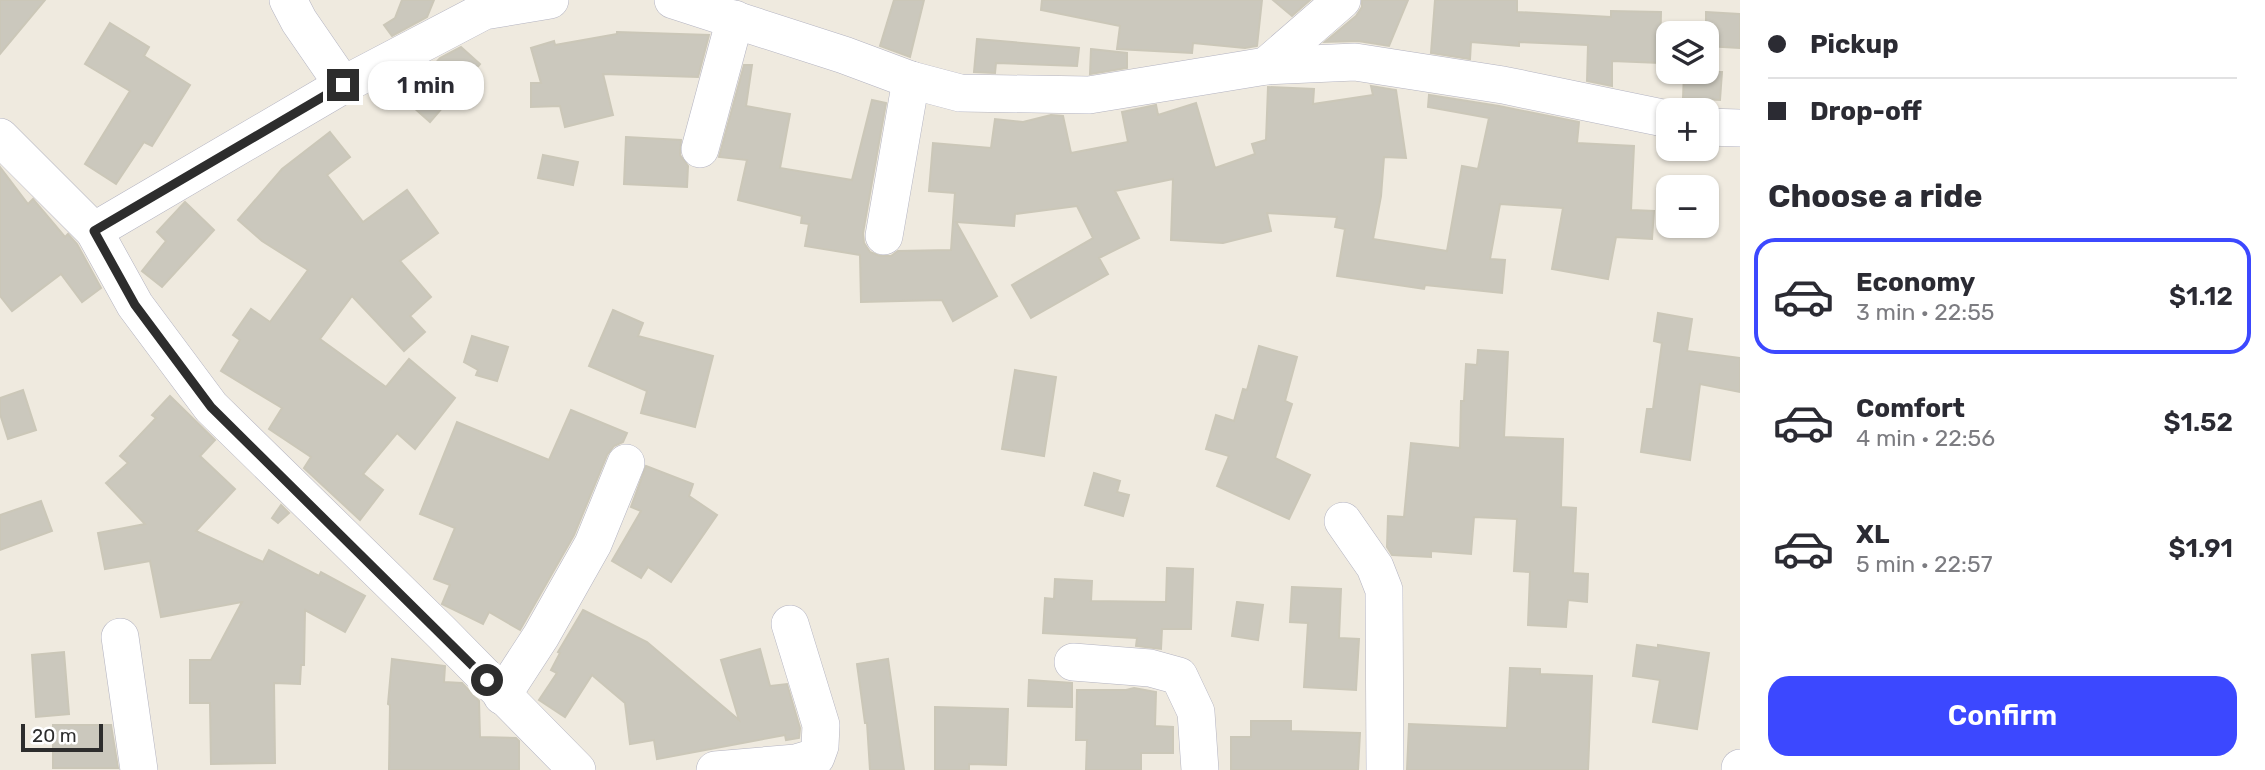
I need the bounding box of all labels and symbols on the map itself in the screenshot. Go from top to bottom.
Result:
callout: 1 min [368,60,483,110]
route end [327,69,359,101]
route start [471,664,503,696]
scale bar [21,721,103,753]

